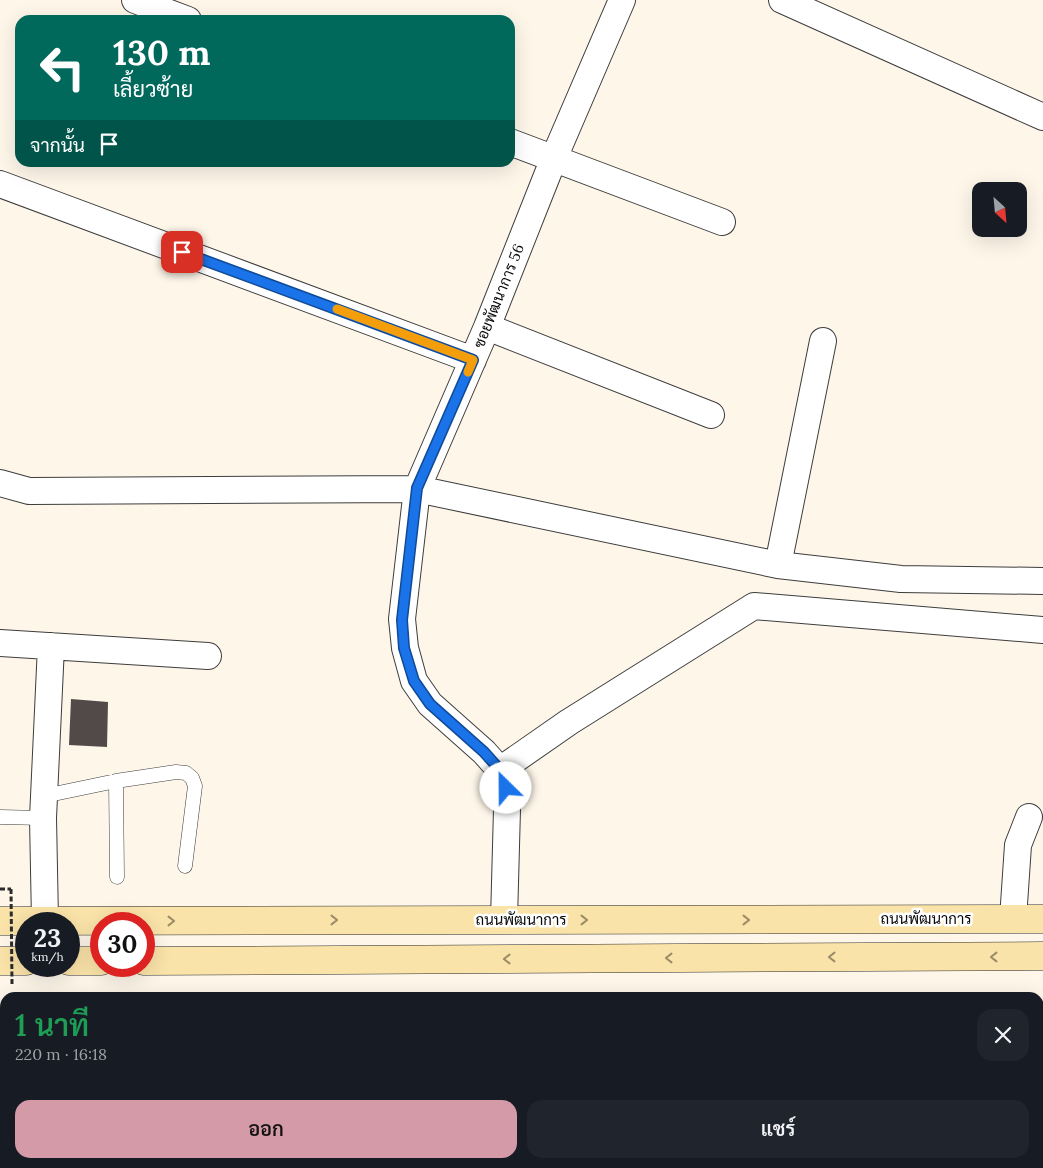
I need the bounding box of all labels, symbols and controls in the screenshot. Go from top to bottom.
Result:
text: 130 m [113,30,210,75]
icon: left [30,35,95,100]
text: เลี้ยวซ้าย [113,75,193,103]
icon: arrive [95,130,123,158]
text: จากนั้น [30,133,85,157]
north arrow [972,182,1028,238]
map controls [972,182,1027,237]
pin [161,231,203,273]
icon: arrive [168,238,196,266]
street label: ซอยพัฒนาการ 56 [469,241,528,351]
position arrow [479,761,531,813]
street label: ถนนพัฒนาการ [880,909,972,928]
street label: ถนนพัฒนาการ [475,910,567,929]
speed limit sign: 30 [90,912,155,977]
one-way arrow [330,915,338,926]
one-way arrow [580,915,588,925]
one-way arrow [742,915,750,925]
one-way arrow [168,916,175,926]
text: 23 [34,922,61,954]
text: km/h [31,949,64,964]
one-way arrow [828,952,836,962]
one-way arrow [990,952,998,962]
one-way arrow [665,953,673,963]
one-way arrow [503,954,510,964]
text: 1 นาที [15,1006,89,1044]
button: close [977,1009,1029,1061]
text: 220 m · 16:18 [15,1044,107,1064]
button: ออก [15,1100,517,1158]
button: แชร์ [527,1100,1029,1158]

